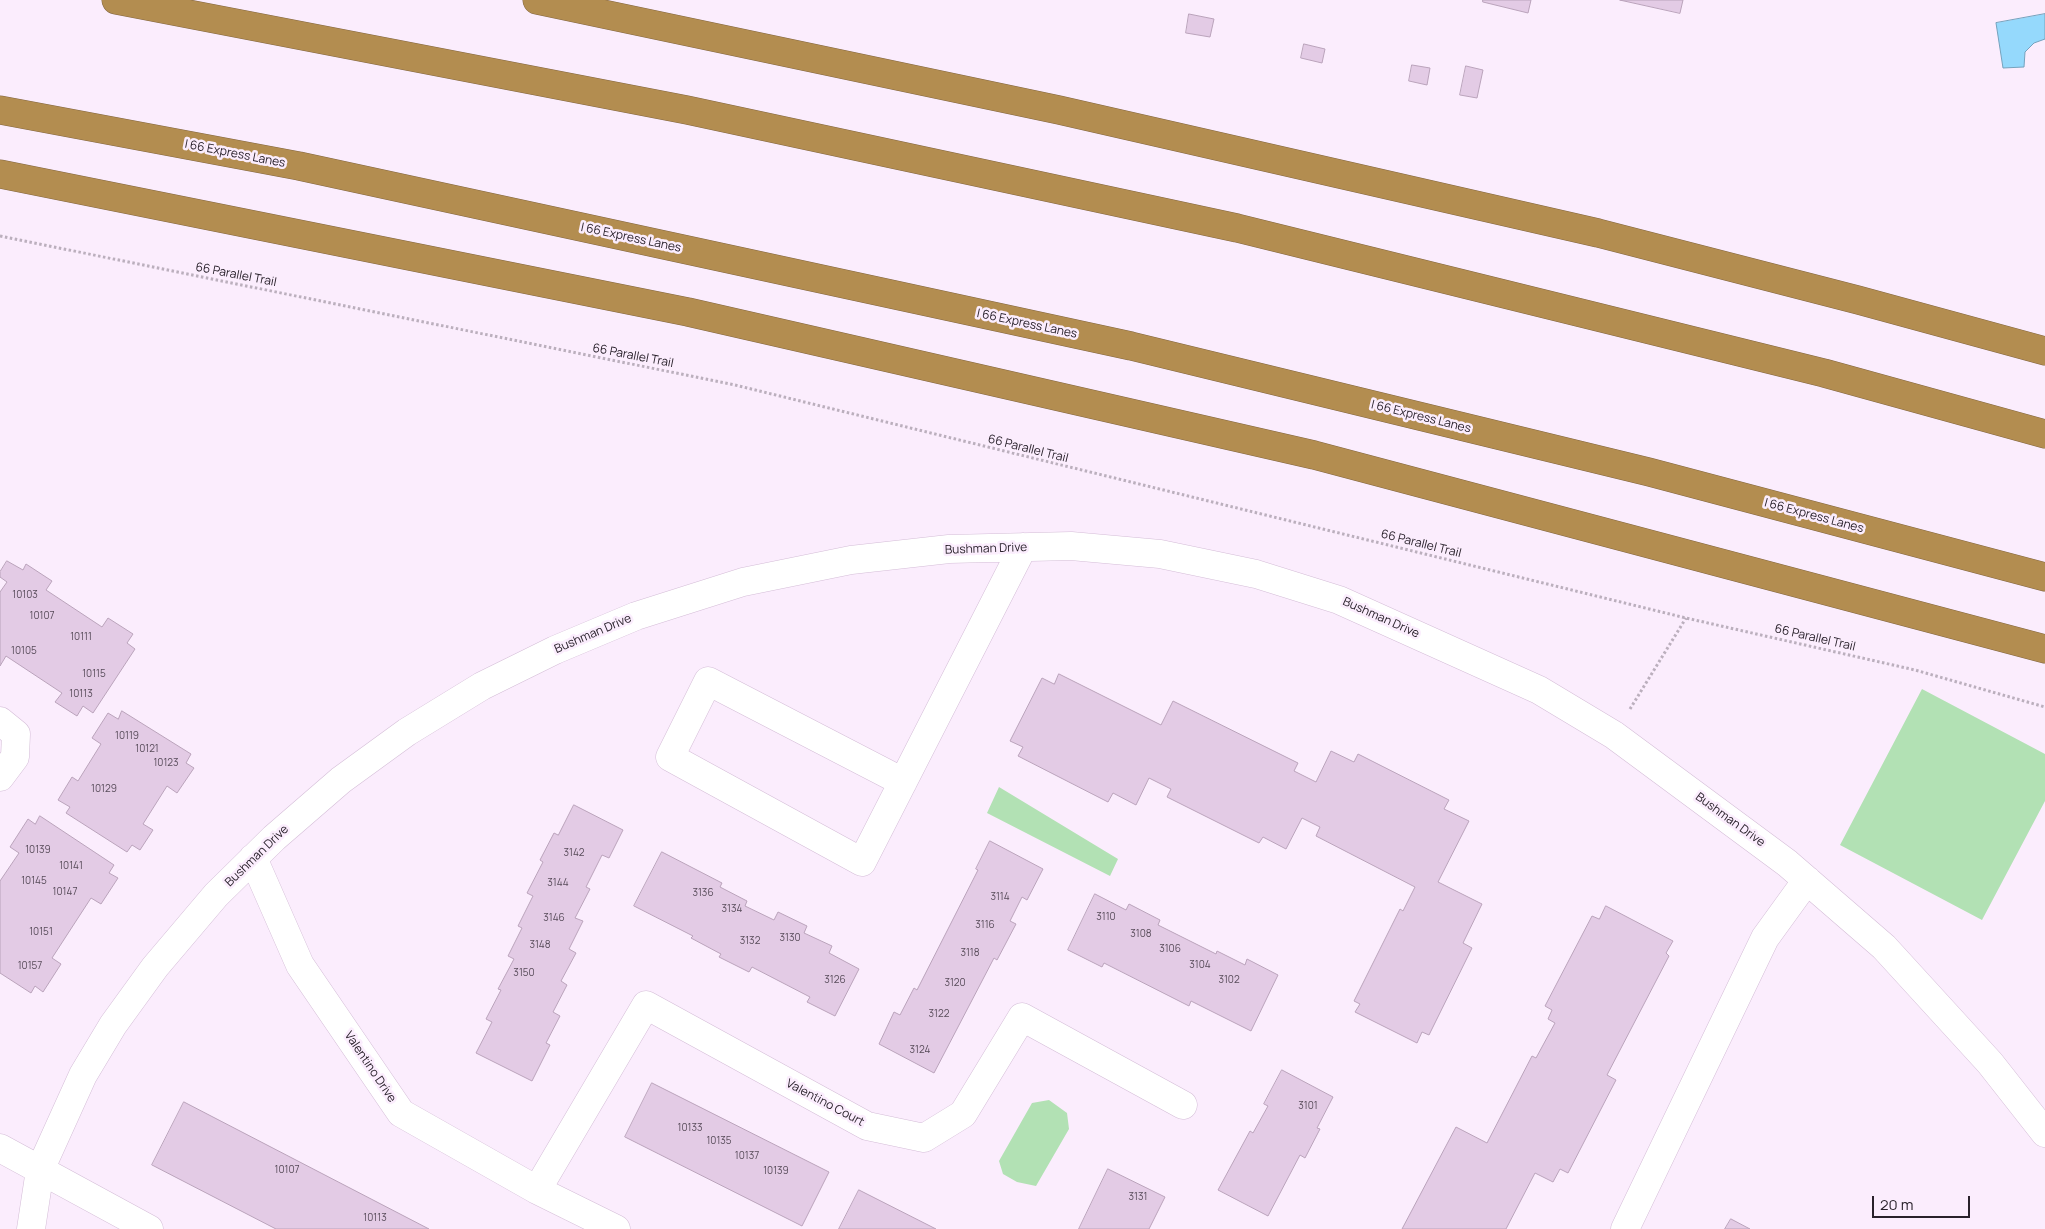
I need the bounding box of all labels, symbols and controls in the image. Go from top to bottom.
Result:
street label: I 66 Express Lanes [183,137,287,171]
street label: I 66 Express Lanes [580,220,682,256]
street label: 66 Parallel Trail [194,260,278,290]
street label: I 66 Express Lanes [976,306,1078,342]
street label: 66 Parallel Trail [591,341,675,371]
street label: I 66 Express Lanes [1370,398,1472,436]
street label: 66 Parallel Trail [986,432,1070,466]
street label: I 66 Express Lanes [1763,496,1865,536]
street label: 66 Parallel Trail [1379,527,1463,561]
street label: Bushman Drive [945,540,1027,558]
house number: 10103 [12,589,38,601]
street label: Bushman Drive [1340,595,1422,641]
house number: 10107 [29,610,55,622]
street label: Bushman Drive [552,611,634,657]
street label: 66 Parallel Trail [1773,622,1857,654]
house number: 10111 [70,631,92,643]
house number: 10105 [11,645,37,657]
house number: 10115 [82,668,106,680]
house number: 10113 [69,688,93,700]
house number: 10119 [115,730,139,742]
house number: 10121 [135,743,159,755]
house number: 10123 [153,757,179,769]
house number: 10129 [91,783,117,795]
street label: Bushman Drive [1692,790,1768,850]
street label: Bushman Drive [222,822,292,890]
house number: 10139 [25,844,51,856]
house number: 3142 [563,847,585,859]
house number: 10141 [59,860,83,872]
house number: 10145 [21,875,47,887]
house number: 3144 [547,877,569,889]
house number: 10147 [53,886,77,898]
house number: 3136 [692,887,714,899]
house number: 3114 [990,891,1010,903]
house number: 3134 [722,903,742,915]
house number: 3110 [1096,911,1116,923]
house number: 3146 [543,912,565,924]
house number: 3116 [975,919,995,931]
house number: 10151 [29,926,53,938]
house number: 3108 [1130,928,1152,940]
house number: 3130 [779,932,801,944]
house number: 3132 [740,935,760,947]
house number: 3148 [529,939,551,951]
house number: 3106 [1159,943,1181,955]
house number: 3118 [960,947,980,959]
house number: 3104 [1189,959,1211,971]
house number: 10157 [18,960,42,972]
house number: 3150 [513,967,535,979]
house number: 3126 [824,974,846,986]
house number: 3102 [1218,974,1240,986]
house number: 3120 [944,977,966,989]
house number: 3122 [929,1008,949,1020]
street label: Valentino Drive [341,1029,399,1105]
house number: 3124 [910,1044,930,1056]
street label: Valentino Court [784,1076,866,1130]
house number: 3101 [1298,1100,1318,1112]
house number: 10133 [678,1122,702,1134]
house number: 10135 [706,1135,732,1147]
house number: 10137 [735,1150,759,1162]
house number: 10107 [274,1164,300,1176]
house number: 10139 [763,1165,789,1177]
scale bar [1875,1186,1972,1218]
house number: 3131 [1129,1191,1147,1203]
text: 20 m [1880,1194,1913,1215]
house number: 10113 [363,1212,387,1224]

